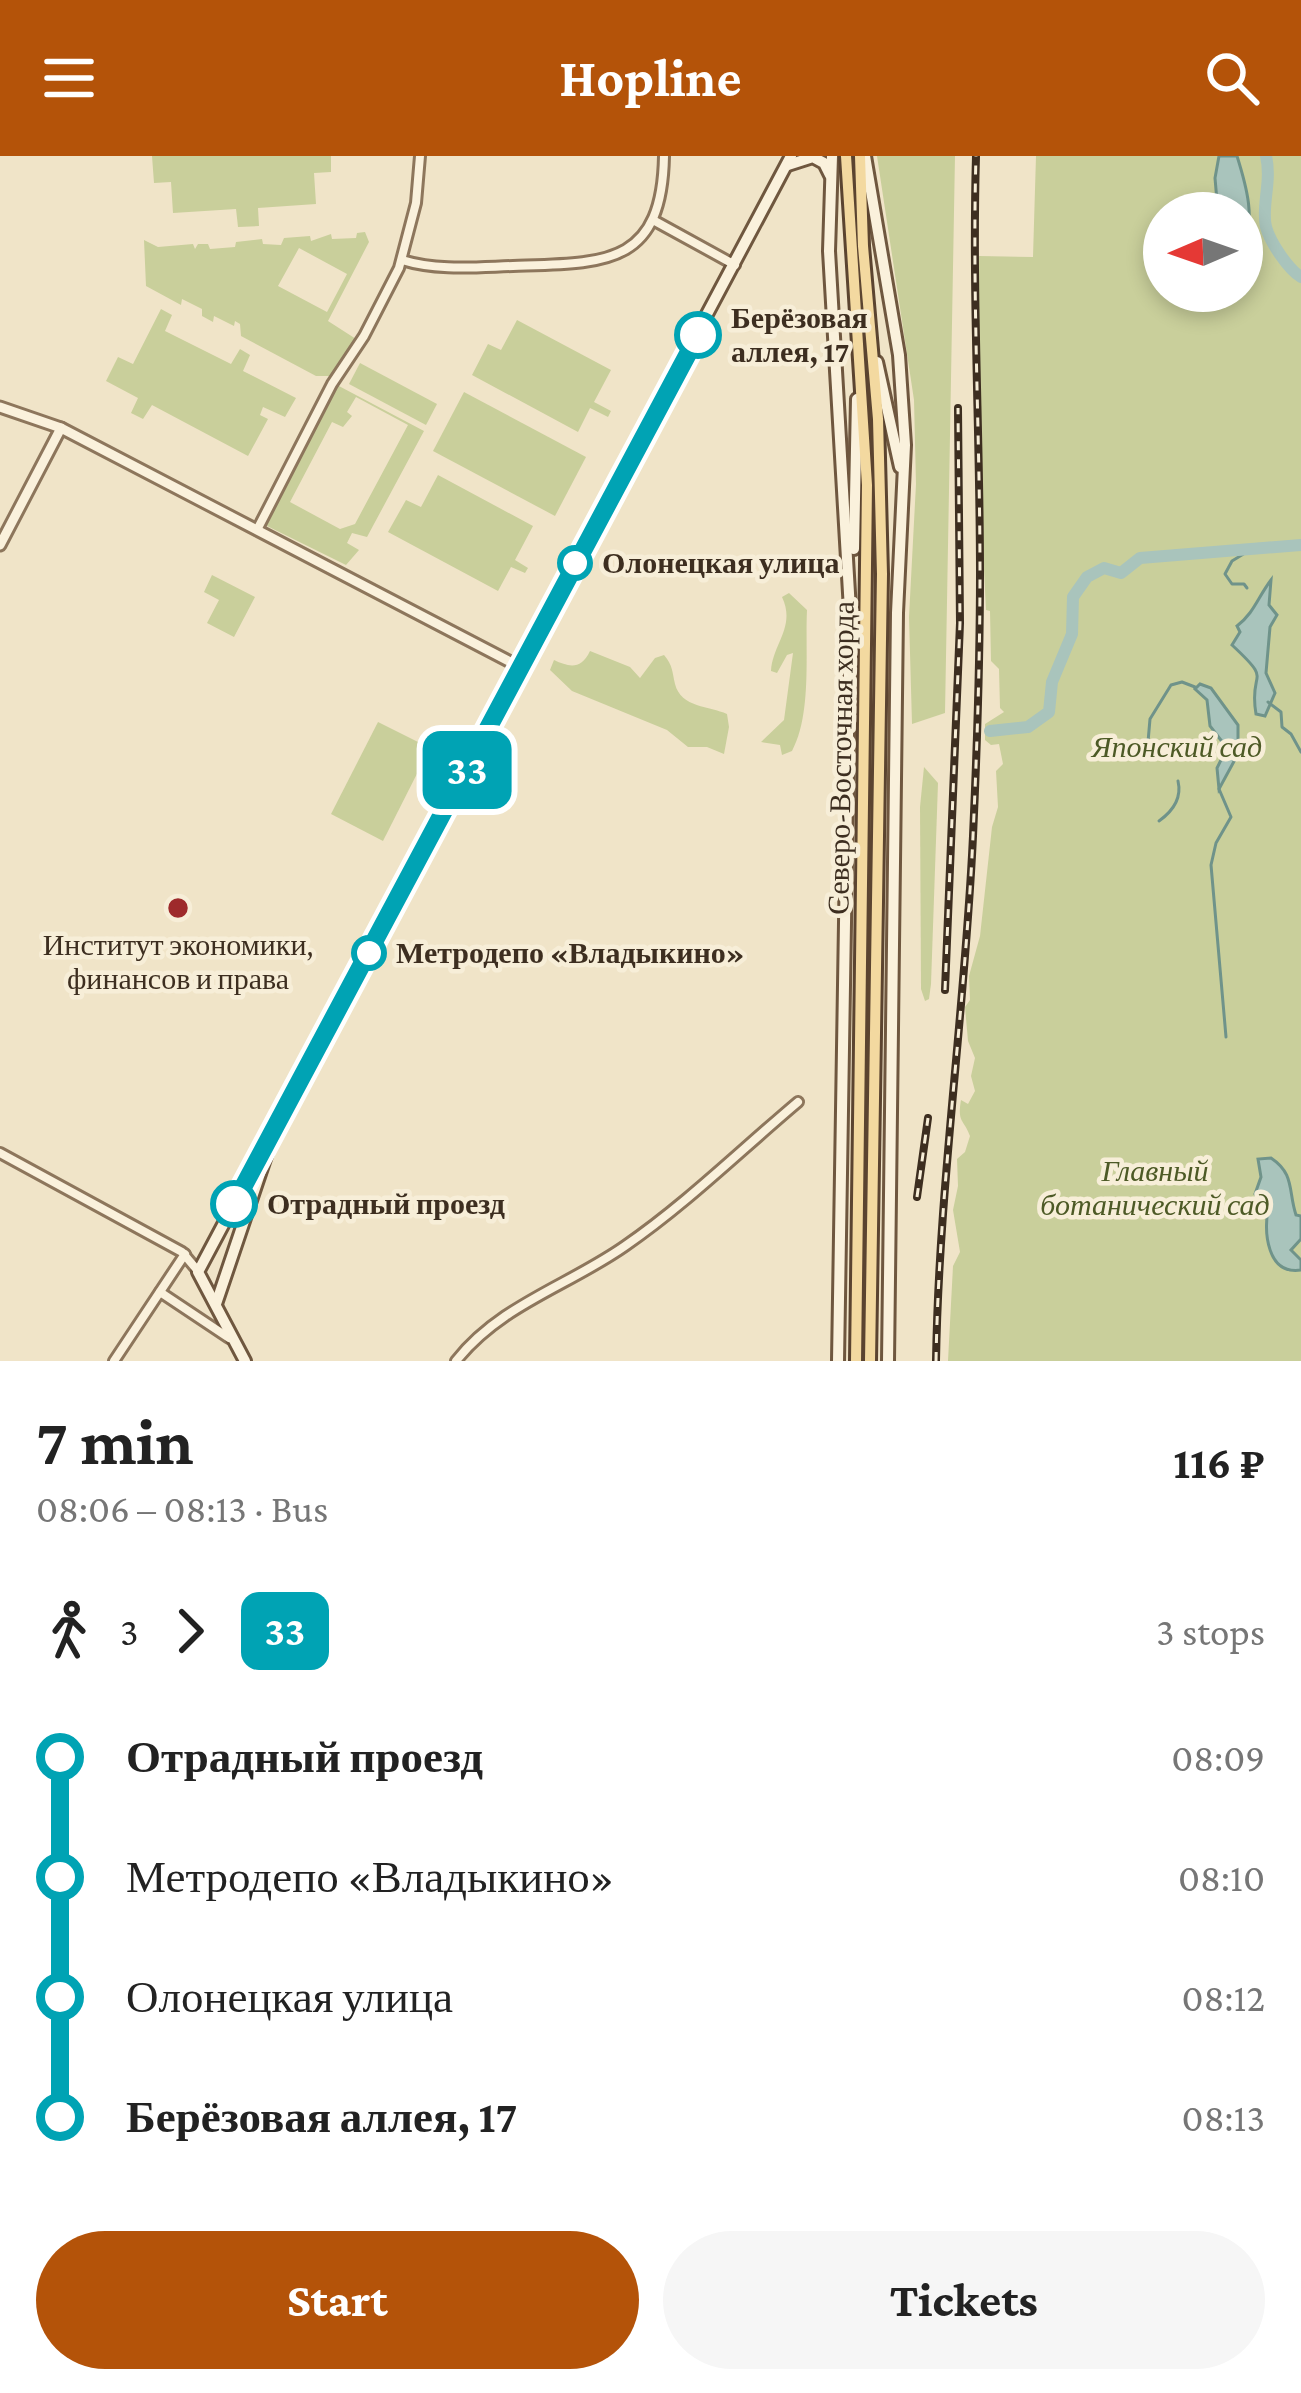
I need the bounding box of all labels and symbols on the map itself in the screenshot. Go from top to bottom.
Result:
north arrow [1143,192,1263,312]
place label: Берёзовая аллея, 17 [731,301,868,369]
marker: Берёзовая аллея, 17 [676,313,720,357]
place label: Олонецкая улица [602,546,840,579]
marker: Олонецкая улица [559,547,591,579]
street label: Северо-Восточная хорда [821,601,860,915]
park label: Японский сад [1090,730,1262,763]
line badge: 33 [413,731,521,809]
marker: Институт экономики, финансов и права [165,895,191,921]
place label: Институт экономики, финансов и права [43,928,313,995]
place label: Метродепо «Владыкино» [396,936,745,969]
marker: Метродепо «Владыкино» [353,937,385,969]
park label: Главный ботанический сад [1040,1154,1270,1221]
marker: Отрадный проезд [212,1182,256,1226]
place label: Отрадный проезд [267,1187,505,1220]

